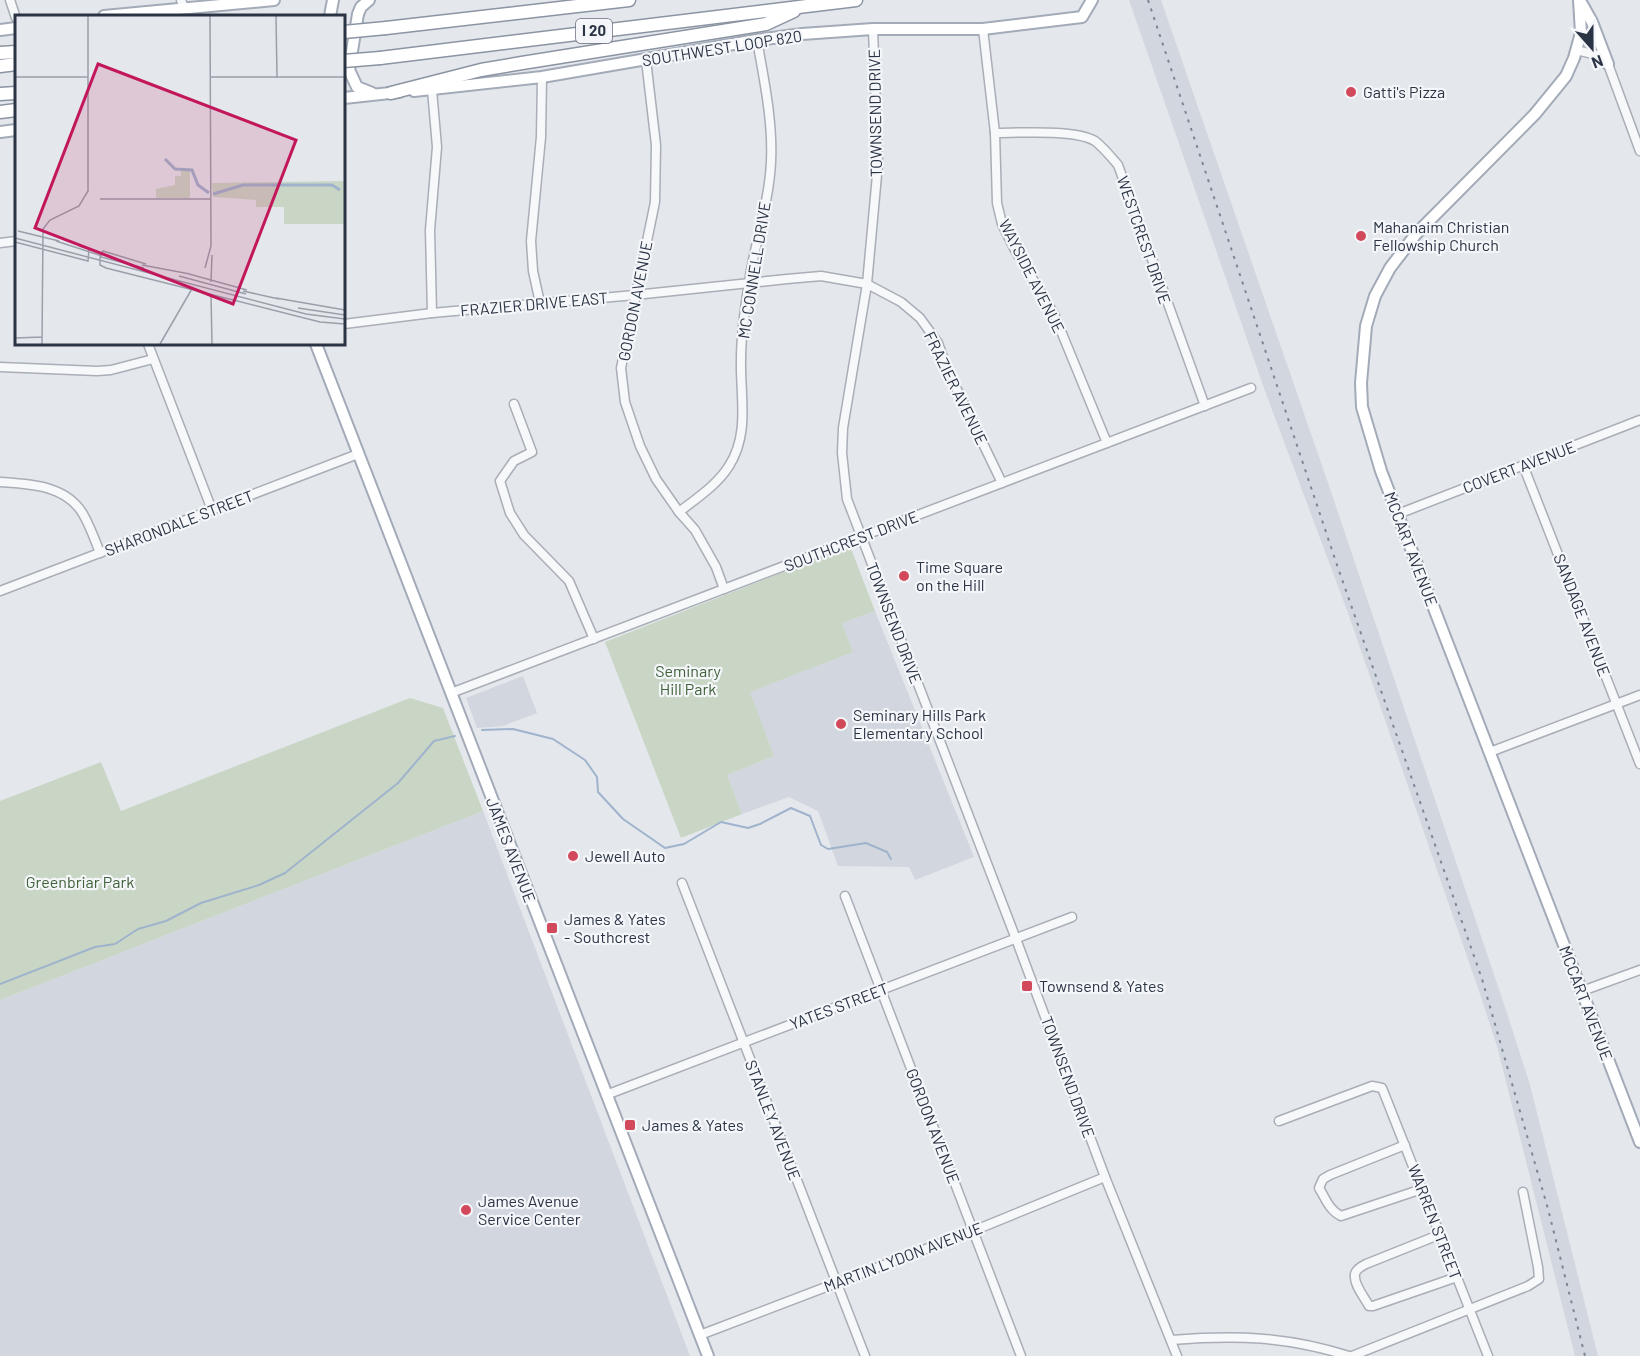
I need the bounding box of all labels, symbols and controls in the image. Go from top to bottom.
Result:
inset map [15,15,345,345]
north arrow [1562,18,1622,78]
road number: I 20 [576,19,612,43]
street label: SOUTHWEST LOOP 820 [641,25,803,70]
street label: TOWNSEND DRIVE [864,49,885,177]
text: N [1589,52,1606,73]
place label: Gatti's Pizza [1363,82,1445,101]
marker: Gatti's Pizza [1344,85,1358,99]
street label: WESTCREST DRIVE [1114,173,1175,306]
street label: MC CONNELL DRIVE [733,200,774,340]
street label: WAYSIDE AVENUE [996,216,1069,336]
place label: Mahanaim Christian Fellowship Church [1373,217,1509,254]
marker: Mahanaim Christian Fellowship Church [1354,229,1368,243]
street label: GORDON AVENUE [614,239,655,363]
street label: FRAZIER DRIVE EAST [459,288,608,319]
street label: FRAZIER AVENUE [921,328,992,448]
street label: COVERT AVENUE [1460,436,1578,497]
street label: SHARONDALE STREET [102,485,256,560]
street label: MCCART AVENUE [1381,489,1442,609]
street label: SOUTHCREST DRIVE [781,506,921,575]
street label: SANDAGE AVENUE [1550,551,1615,679]
place label: Time Square on the Hill [916,557,1003,594]
street label: TOWNSEND DRIVE [863,560,926,686]
marker: Time Square on the Hill [897,569,911,583]
park label: Seminary Hill Park [655,661,721,698]
place label: Seminary Hills Park Elementary School [853,705,986,742]
marker: Seminary Hills Park Elementary School [834,717,848,731]
street label: JAMES AVENUE [483,795,540,905]
place label: Jewell Auto [585,846,666,865]
marker: Jewell Auto [566,849,580,863]
park label: Greenbriar Park [26,872,134,891]
place label: James & Yates - Southcrest [564,909,666,946]
marker: James & Yates - Southcrest [545,921,559,935]
street label: MCCART AVENUE [1556,943,1617,1063]
place label: Townsend & Yates [1039,976,1164,995]
street label: YATES STREET [787,978,891,1033]
marker: Townsend & Yates [1020,979,1034,993]
street label: TOWNSEND DRIVE [1038,1013,1099,1140]
street label: STANLEY AVENUE [742,1057,805,1183]
street label: GORDON AVENUE [903,1065,964,1186]
place label: James & Yates [642,1115,744,1134]
marker: James & Yates [623,1118,637,1132]
street label: WARREN STREET [1405,1162,1466,1282]
place label: James Avenue Service Center [478,1191,581,1228]
marker: James Avenue Service Center [459,1203,473,1217]
street label: MARTIN LYDON AVENUE [821,1218,985,1296]

